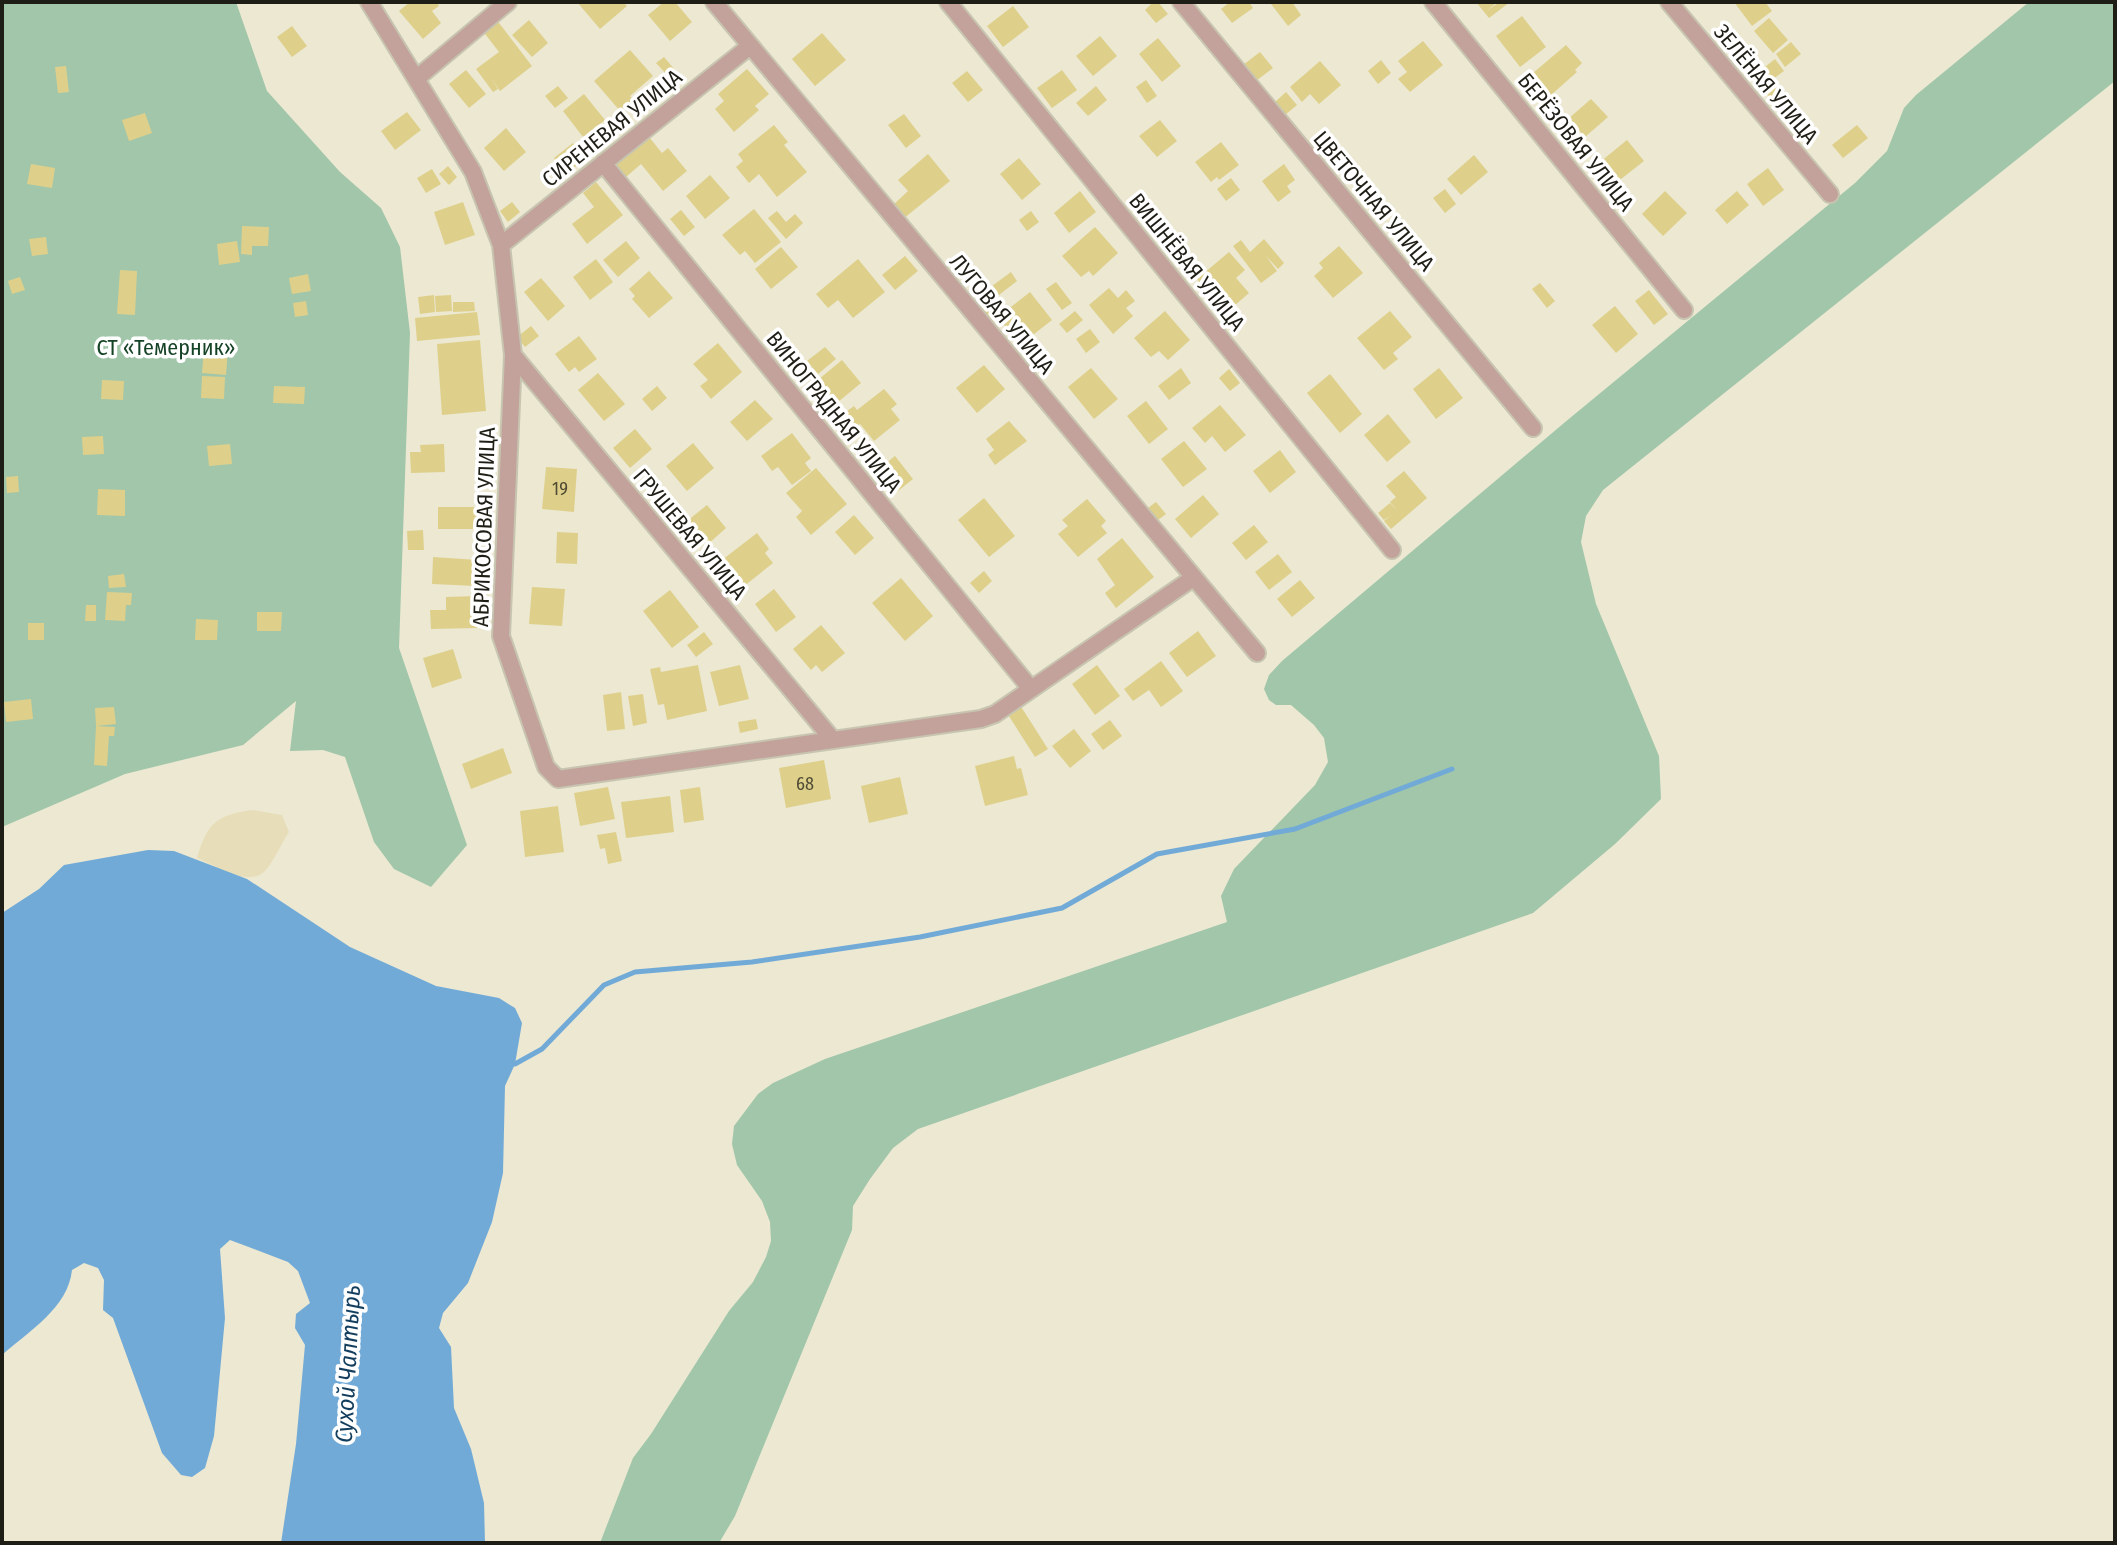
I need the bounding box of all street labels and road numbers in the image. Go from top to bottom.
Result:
street label: ЗЕЛЁНАЯ УЛИЦА [1708,19,1824,150]
street label: СИРЕНЕВАЯ УЛИЦА [537,63,688,193]
street label: БЕРЁЗОВАЯ УЛИЦА [1512,68,1640,217]
street label: ЦВЕТОЧНАЯ УЛИЦА [1308,126,1441,277]
street label: ВИШНЁВАЯ УЛИЦА [1123,188,1251,337]
street label: ЛУГОВАЯ УЛИЦА [944,248,1060,380]
street label: ВИНОГРАДНАЯ УЛИЦА [761,326,908,499]
street label: АБРИКОСОВАЯ УЛИЦА [467,426,501,627]
street label: ГРУШЕВАЯ УЛИЦА [627,463,753,605]

